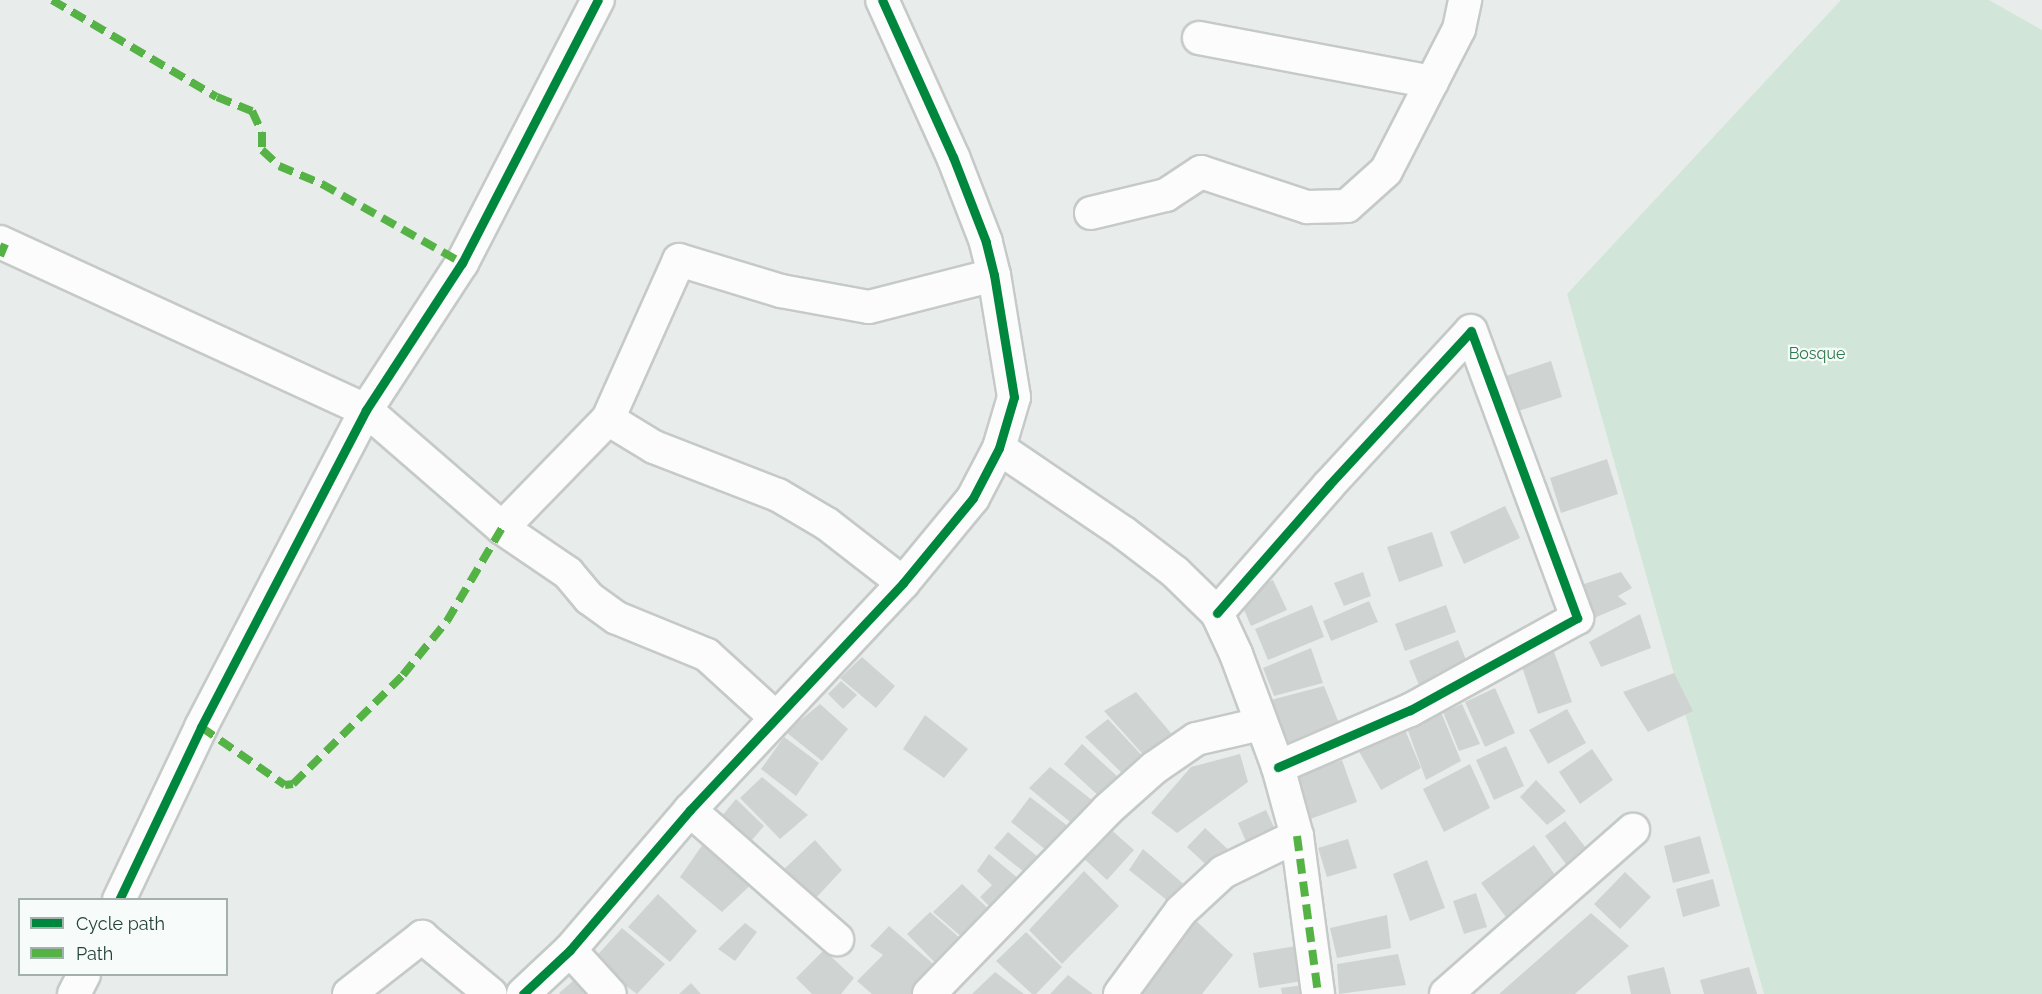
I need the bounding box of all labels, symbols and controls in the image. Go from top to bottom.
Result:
park label: Bosque [1789,344,1845,364]
legend [18,898,228,976]
text: Cycle path [76,913,165,934]
text: Path [76,943,113,964]

